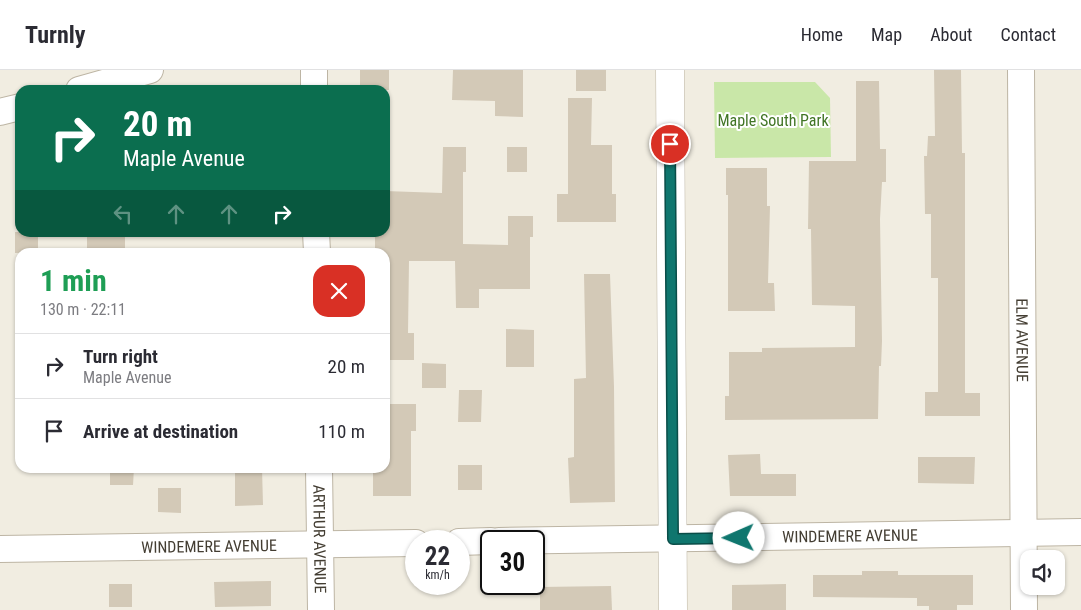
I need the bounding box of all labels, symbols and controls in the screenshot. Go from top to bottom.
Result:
text: Turnly [25,21,86,49]
text: Home [801,24,843,45]
text: Map [871,24,902,45]
text: About [930,24,972,45]
text: Contact [1000,24,1056,45]
text: 20 m [123,104,192,145]
icon: right [40,105,105,170]
park label: Maple South Park [717,111,829,130]
pin [649,123,691,165]
icon: arrive [656,130,684,158]
text: Maple Avenue [123,146,245,171]
icon: left [109,200,137,228]
icon: ahead [162,200,190,228]
icon: ahead [215,200,243,228]
icon: right [268,200,296,228]
text: 1 min [40,263,107,298]
button: close [313,265,365,317]
street label: ELM AVENUE [1012,298,1032,382]
text: 130 m · 22:11 [40,300,126,319]
text: Turn right [83,345,158,368]
icon: right [40,352,68,380]
text: 20 m [328,355,365,378]
text: Maple Avenue [83,368,172,387]
icon: arrive [40,417,68,445]
text: Arrive at destination [83,420,238,443]
text: 110 m [318,420,365,443]
street label: ARTHUR AVENUE [309,484,330,594]
position arrow [712,511,764,563]
street label: WINDEMERE AVENUE [782,526,918,547]
speed limit sign: 30 [480,530,545,595]
street label: WINDEMERE AVENUE [141,536,277,557]
text: 22 [425,542,450,571]
map controls [1020,550,1065,595]
button: sound [1020,550,1065,595]
text: km/h [425,568,450,582]

